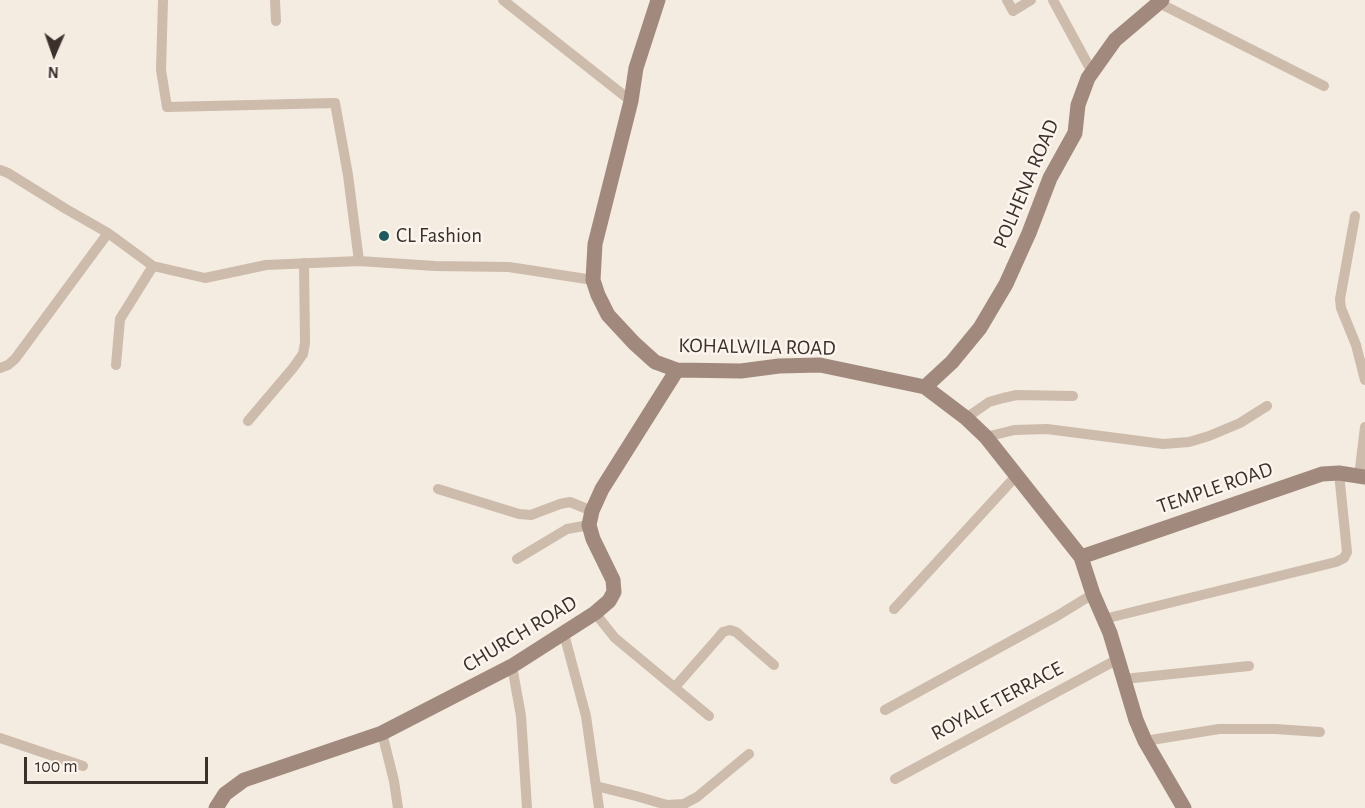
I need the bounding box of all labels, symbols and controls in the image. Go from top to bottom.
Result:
north arrow [24,24,84,84]
text: N [48,64,59,80]
street label: POLHENA ROAD [988,116,1064,252]
place label: CL Fashion [396,223,482,249]
marker: CL Fashion [377,229,391,243]
street label: KOHALWILA ROAD [678,333,836,361]
street label: TEMPLE ROAD [1154,456,1276,520]
street label: CHURCH ROAD [458,590,582,678]
street label: ROYALE TERRACE [927,656,1067,746]
scale bar [27,745,212,783]
text: 100 m [35,758,78,776]

